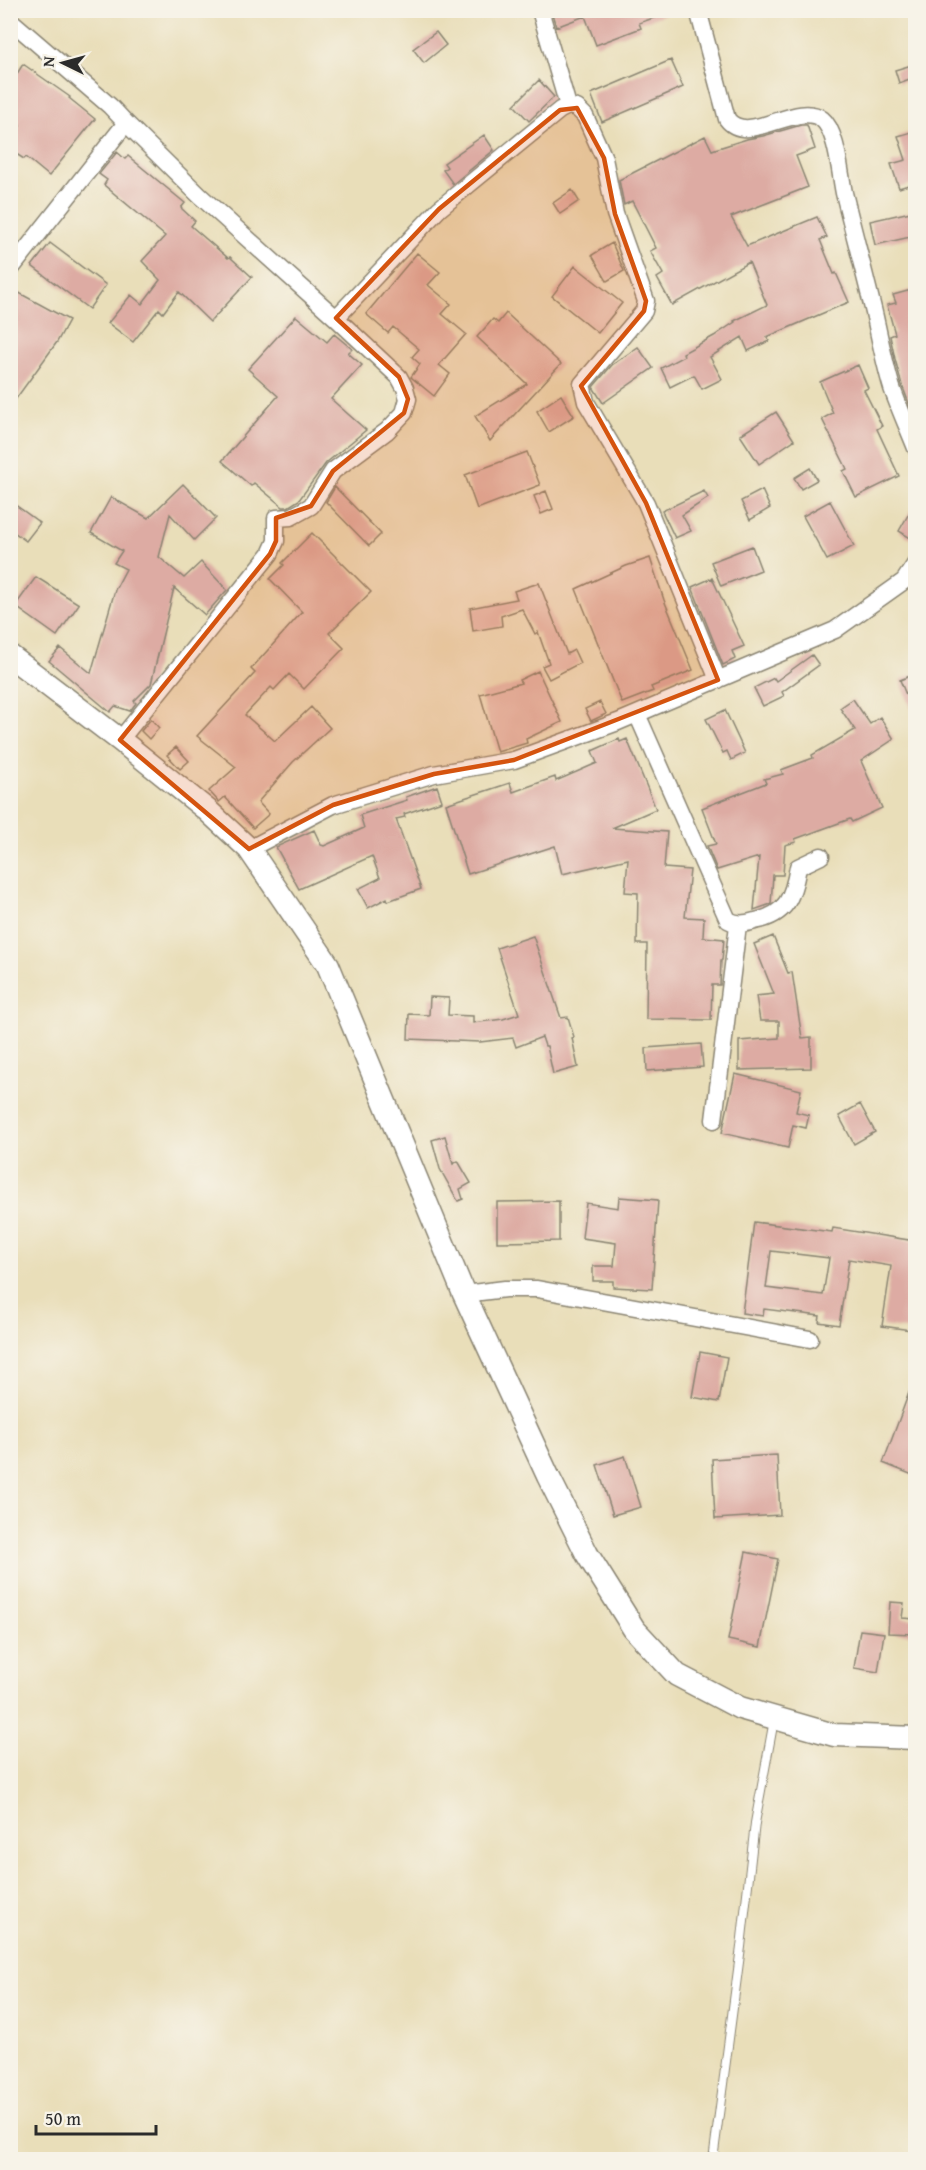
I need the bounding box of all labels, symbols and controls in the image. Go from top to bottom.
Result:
north arrow [33,33,93,93]
text: N [36,55,61,68]
scale bar [36,2098,156,2136]
text: 50 m [45,2105,81,2132]

